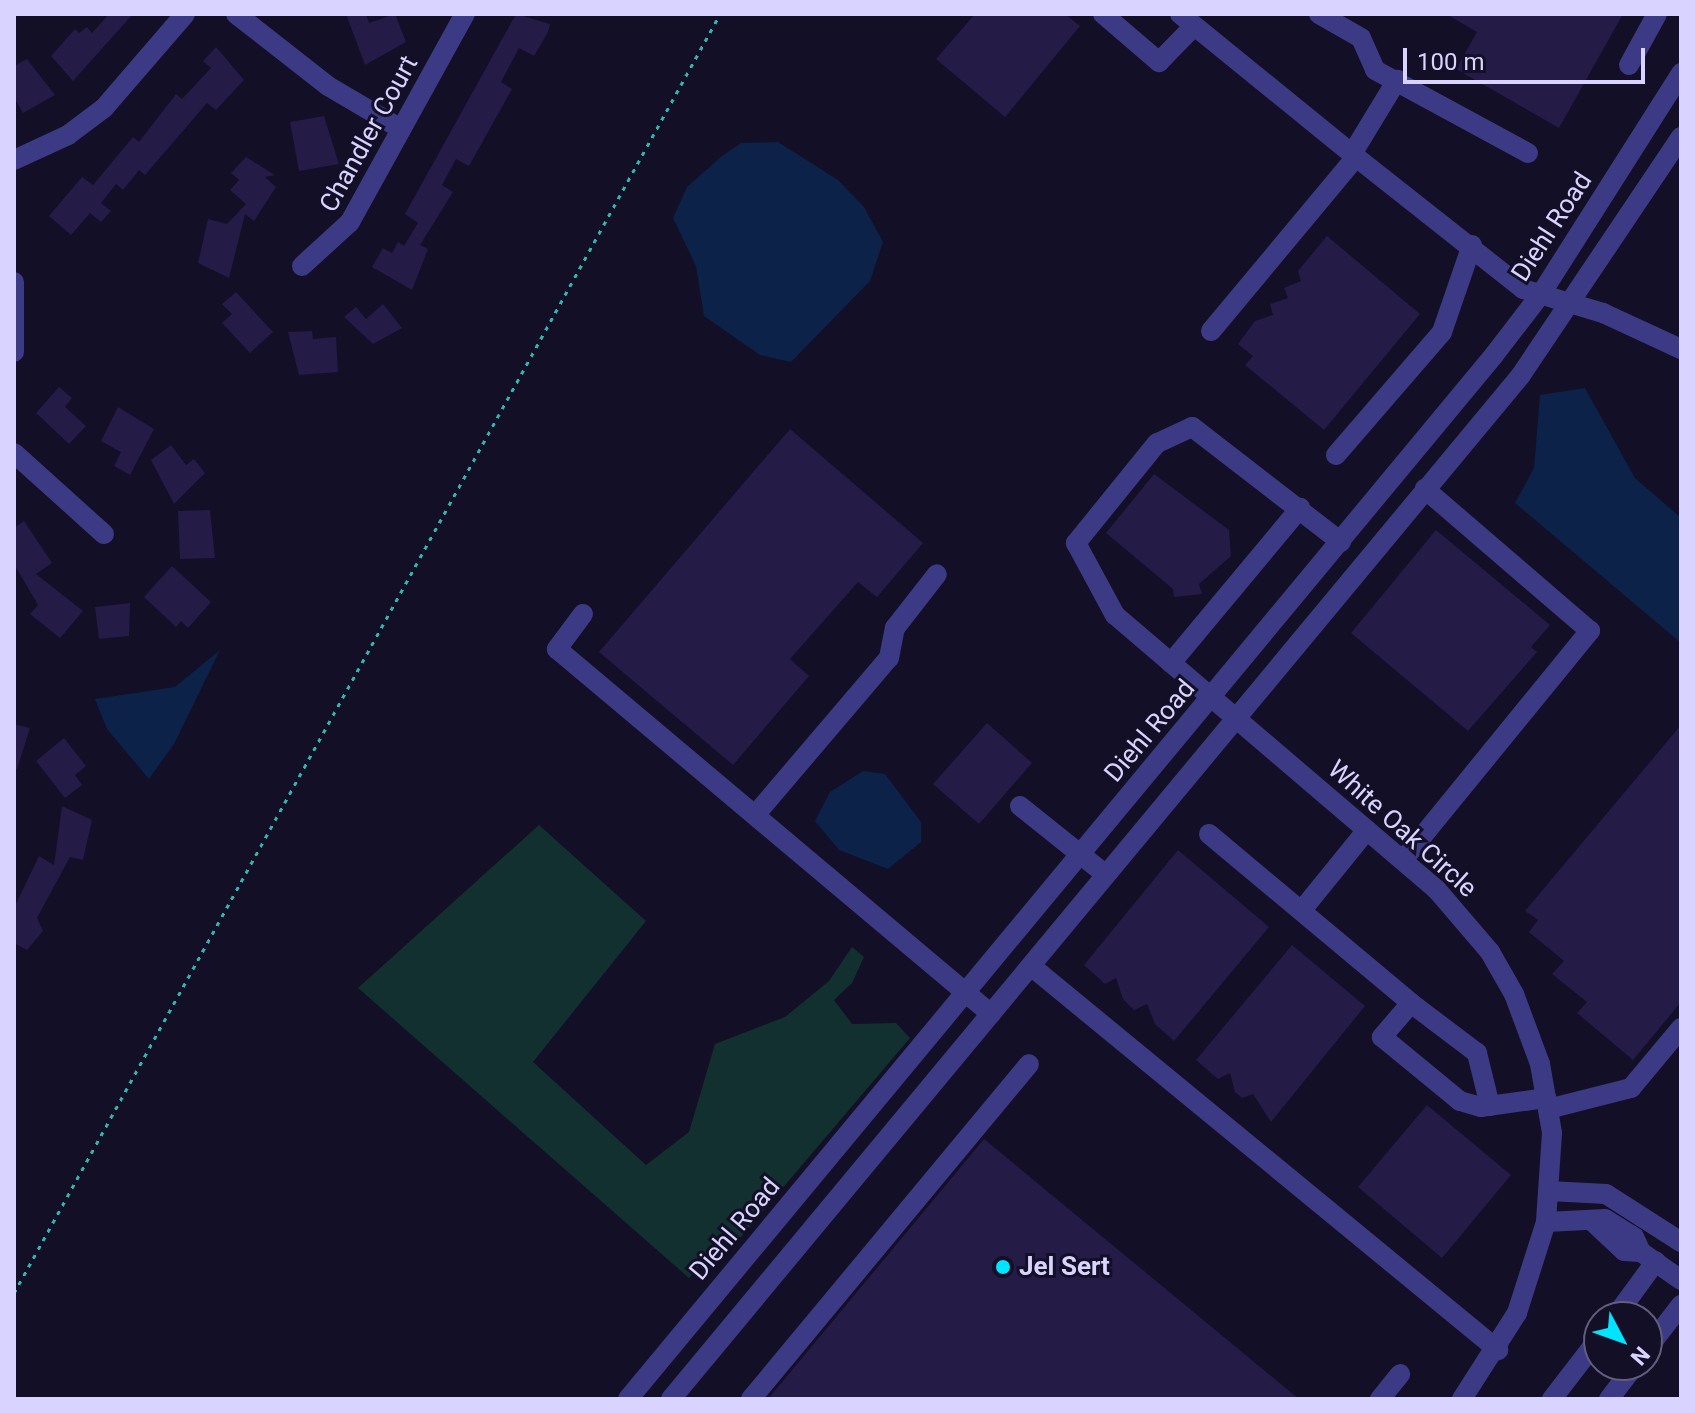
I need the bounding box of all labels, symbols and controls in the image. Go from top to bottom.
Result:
scale bar [1407,32,1649,82]
text: 100 m [1417,48,1484,76]
street label: Chandler Court [313,50,425,218]
street label: Diehl Road [1505,167,1599,287]
street label: Diehl Road [1098,674,1202,788]
street label: White Oak Circle [1321,754,1483,904]
street label: Diehl Road [683,1172,787,1286]
place label: Jel Sert [1019,1251,1110,1283]
marker: Jel Sert [994,1258,1012,1276]
north arrow [1583,1301,1663,1381]
text: N [1625,1342,1655,1370]

